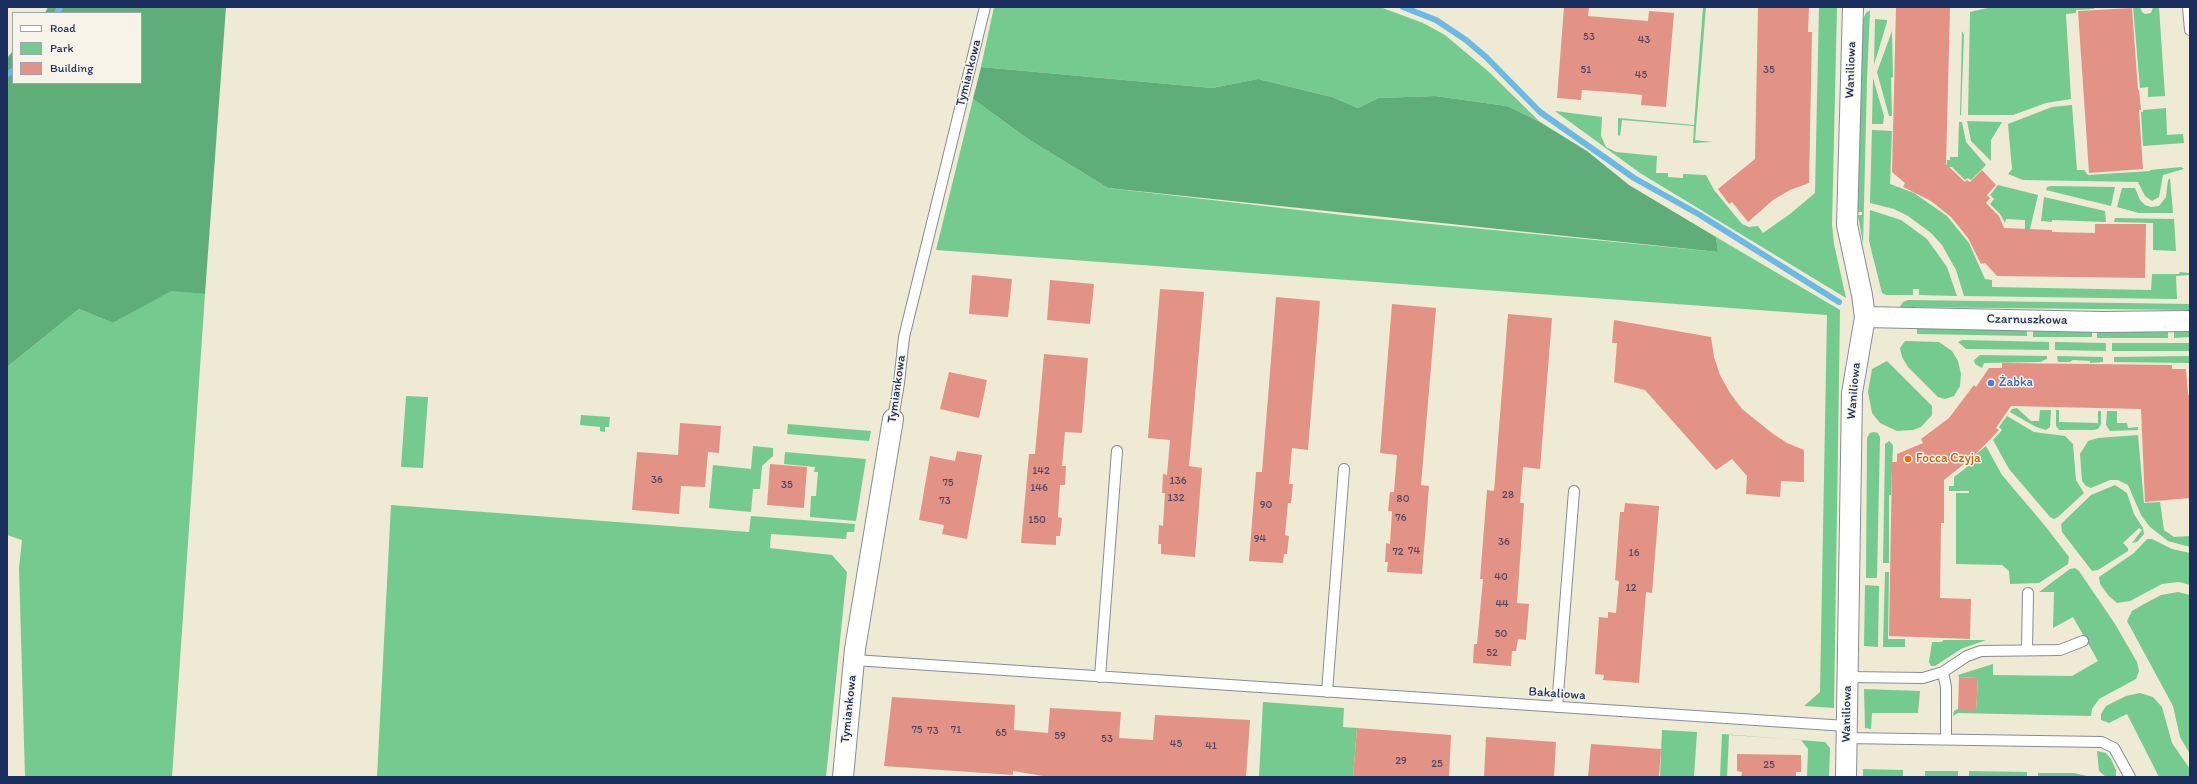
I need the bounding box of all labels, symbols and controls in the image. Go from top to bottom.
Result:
legend [12,12,142,84]
text: Road [50,21,76,35]
house number: 53 [1583,30,1595,44]
house number: 43 [1638,33,1650,47]
street label: Tymiankowa [953,38,985,108]
text: Park [50,41,74,55]
street label: Waniliowa [1842,41,1860,99]
text: Building [50,61,93,75]
house number: 51 [1581,63,1591,77]
house number: 35 [1763,63,1775,77]
house number: 45 [1635,68,1647,82]
street label: Czarnuszkowa [1986,311,2068,329]
street label: Tymiankowa [885,354,909,424]
street label: Waniliowa [1844,362,1864,420]
place label: Żabka [1999,375,2033,391]
marker: Żabka [1986,378,1996,388]
place label: Focca Czyja [1916,451,1981,467]
marker: Focca Czyja [1903,454,1913,464]
house number: 142 [1032,464,1050,478]
house number: 36 [651,473,663,487]
house number: 136 [1170,474,1186,488]
house number: 75 [942,476,954,490]
house number: 35 [781,478,793,492]
house number: 146 [1030,481,1048,495]
house number: 28 [1502,488,1514,502]
house number: 132 [1168,491,1184,505]
house number: 80 [1397,492,1409,506]
house number: 73 [939,494,951,508]
house number: 90 [1260,498,1272,512]
house number: 76 [1395,511,1407,525]
house number: 150 [1028,513,1046,527]
house number: 94 [1254,532,1266,546]
house number: 36 [1498,535,1510,549]
house number: 74 [1408,544,1420,558]
house number: 72 [1392,545,1404,559]
house number: 16 [1629,546,1639,560]
house number: 40 [1494,570,1508,584]
house number: 12 [1626,581,1636,595]
house number: 44 [1495,597,1509,611]
house number: 50 [1495,627,1507,641]
house number: 52 [1486,646,1498,660]
street label: Tymiankowa [838,674,860,744]
street label: Bakaliowa [1528,684,1586,704]
street label: Waniliowa [1839,685,1855,743]
house number: 75 [911,723,923,737]
house number: 71 [951,723,961,737]
house number: 73 [927,724,939,738]
house number: 65 [995,726,1007,740]
house number: 59 [1054,729,1066,743]
house number: 53 [1101,732,1113,746]
house number: 45 [1170,737,1182,751]
house number: 41 [1205,739,1217,753]
house number: 29 [1395,754,1407,768]
house number: 25 [1431,757,1443,771]
house number: 25 [1763,758,1775,772]

